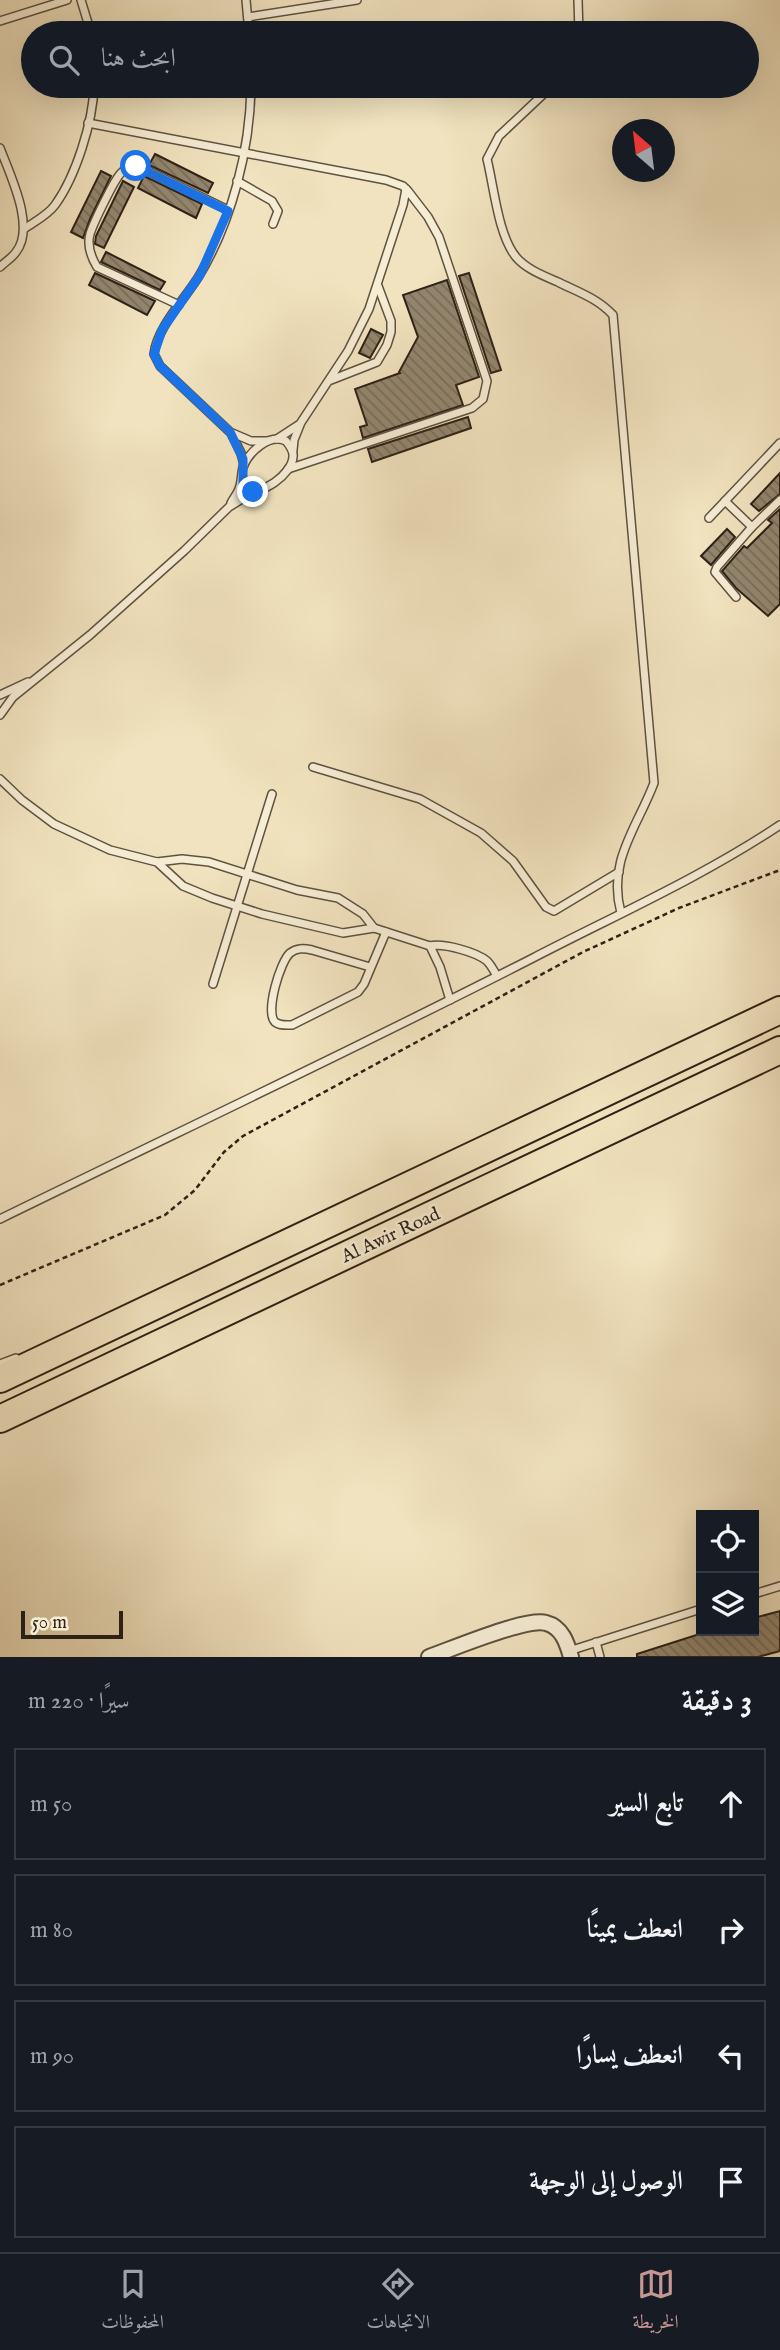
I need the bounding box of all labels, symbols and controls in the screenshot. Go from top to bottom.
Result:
search box [21,21,759,98]
icon: search [45,41,83,79]
text: ابحث هنا [101,42,176,75]
north arrow [612,119,675,182]
route start [120,150,151,181]
route end [237,476,268,507]
street label: Al Awir Road [337,1202,445,1270]
map controls [696,1510,759,1636]
button: locate [696,1510,759,1573]
button: layers [696,1573,759,1636]
scale bar [21,1608,122,1640]
text: 50 m [32,1611,67,1635]
text: 3 دقيقة [682,1683,752,1721]
text: سيرًا · 220 m [28,1687,130,1716]
icon: ahead [712,1785,750,1823]
text: تابع السير [609,1787,683,1820]
text: 50 m [30,1790,72,1819]
icon: right [712,1911,750,1949]
text: انعطف يمينًا [587,1913,683,1946]
text: 80 m [30,1916,73,1945]
icon: left [712,2037,750,2075]
text: انعطف يسارًا [576,2039,683,2072]
text: 90 m [30,2042,74,2071]
icon: arrive [712,2163,750,2201]
text: الوصول إلى الوجهة [529,2165,683,2198]
tab: المحفوظات [101,2265,164,2340]
tab: الاتجاهات [367,2265,430,2340]
tab: الخريطة [632,2265,679,2340]

